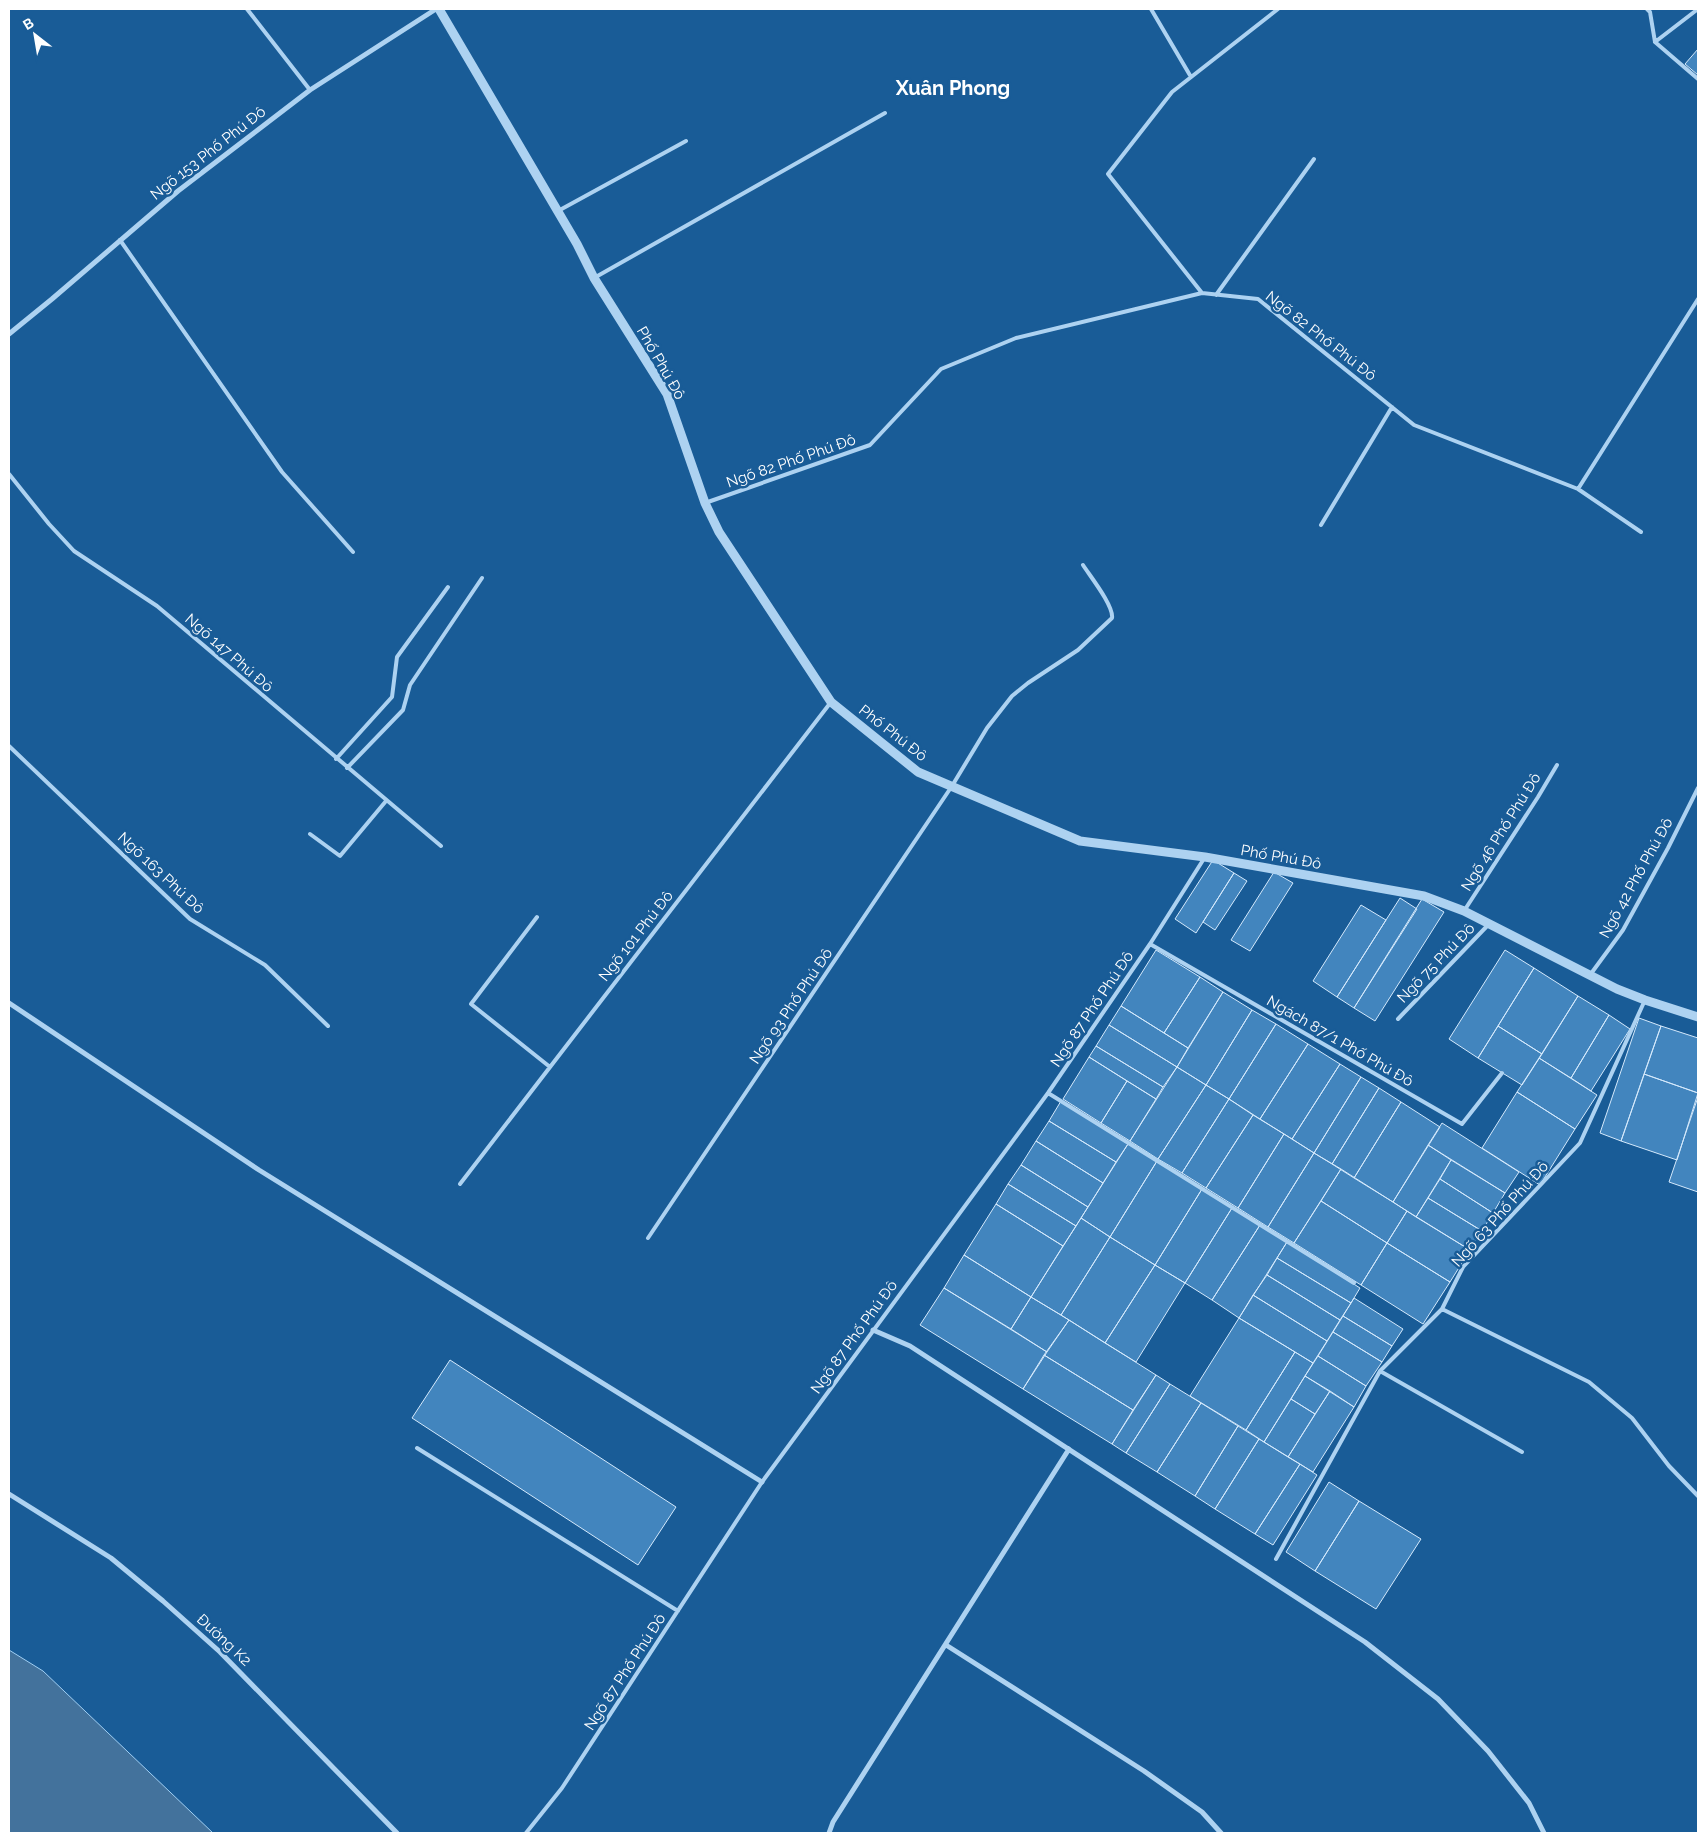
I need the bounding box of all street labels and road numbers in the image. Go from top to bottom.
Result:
street label: Ngõ 153 Phố Phú Đô [147,102,269,204]
street label: Ngõ 82 Phố Phú Đô [1262,287,1380,385]
street label: Phố Phú Đô [633,323,689,403]
street label: Ngõ 82 Phố Phú Đô [724,430,858,492]
street label: Ngõ 147 Phú Đô [181,610,277,696]
street label: Phố Phú Đô [855,701,931,765]
street label: Ngõ 46 Phố Phú Đô [1457,770,1545,894]
street label: Ngõ 42 Phố Phú Đô [1595,815,1677,941]
street label: Ngõ 163 Phú Đô [114,828,208,918]
street label: Phố Phú Đô [1239,841,1323,873]
street label: Ngõ 101 Phú Đô [595,887,677,985]
street label: Ngõ 75 Phú Đô [1393,919,1479,1007]
street label: Ngõ 93 Phố Phú Đô [746,945,836,1067]
street label: Ngõ 87 Phố Phú Đô [1047,948,1137,1070]
street label: Ngách 87/1 Phố Phú Đô [1264,992,1417,1090]
street label: Ngõ 63 Phố Phú Đô [1448,1157,1552,1270]
street label: Ngõ 87 Phố Phú Đô [807,1277,901,1397]
street label: Đường K2 [193,1610,255,1670]
street label: Ngõ 87 Phố Phú Đô [581,1610,670,1734]

